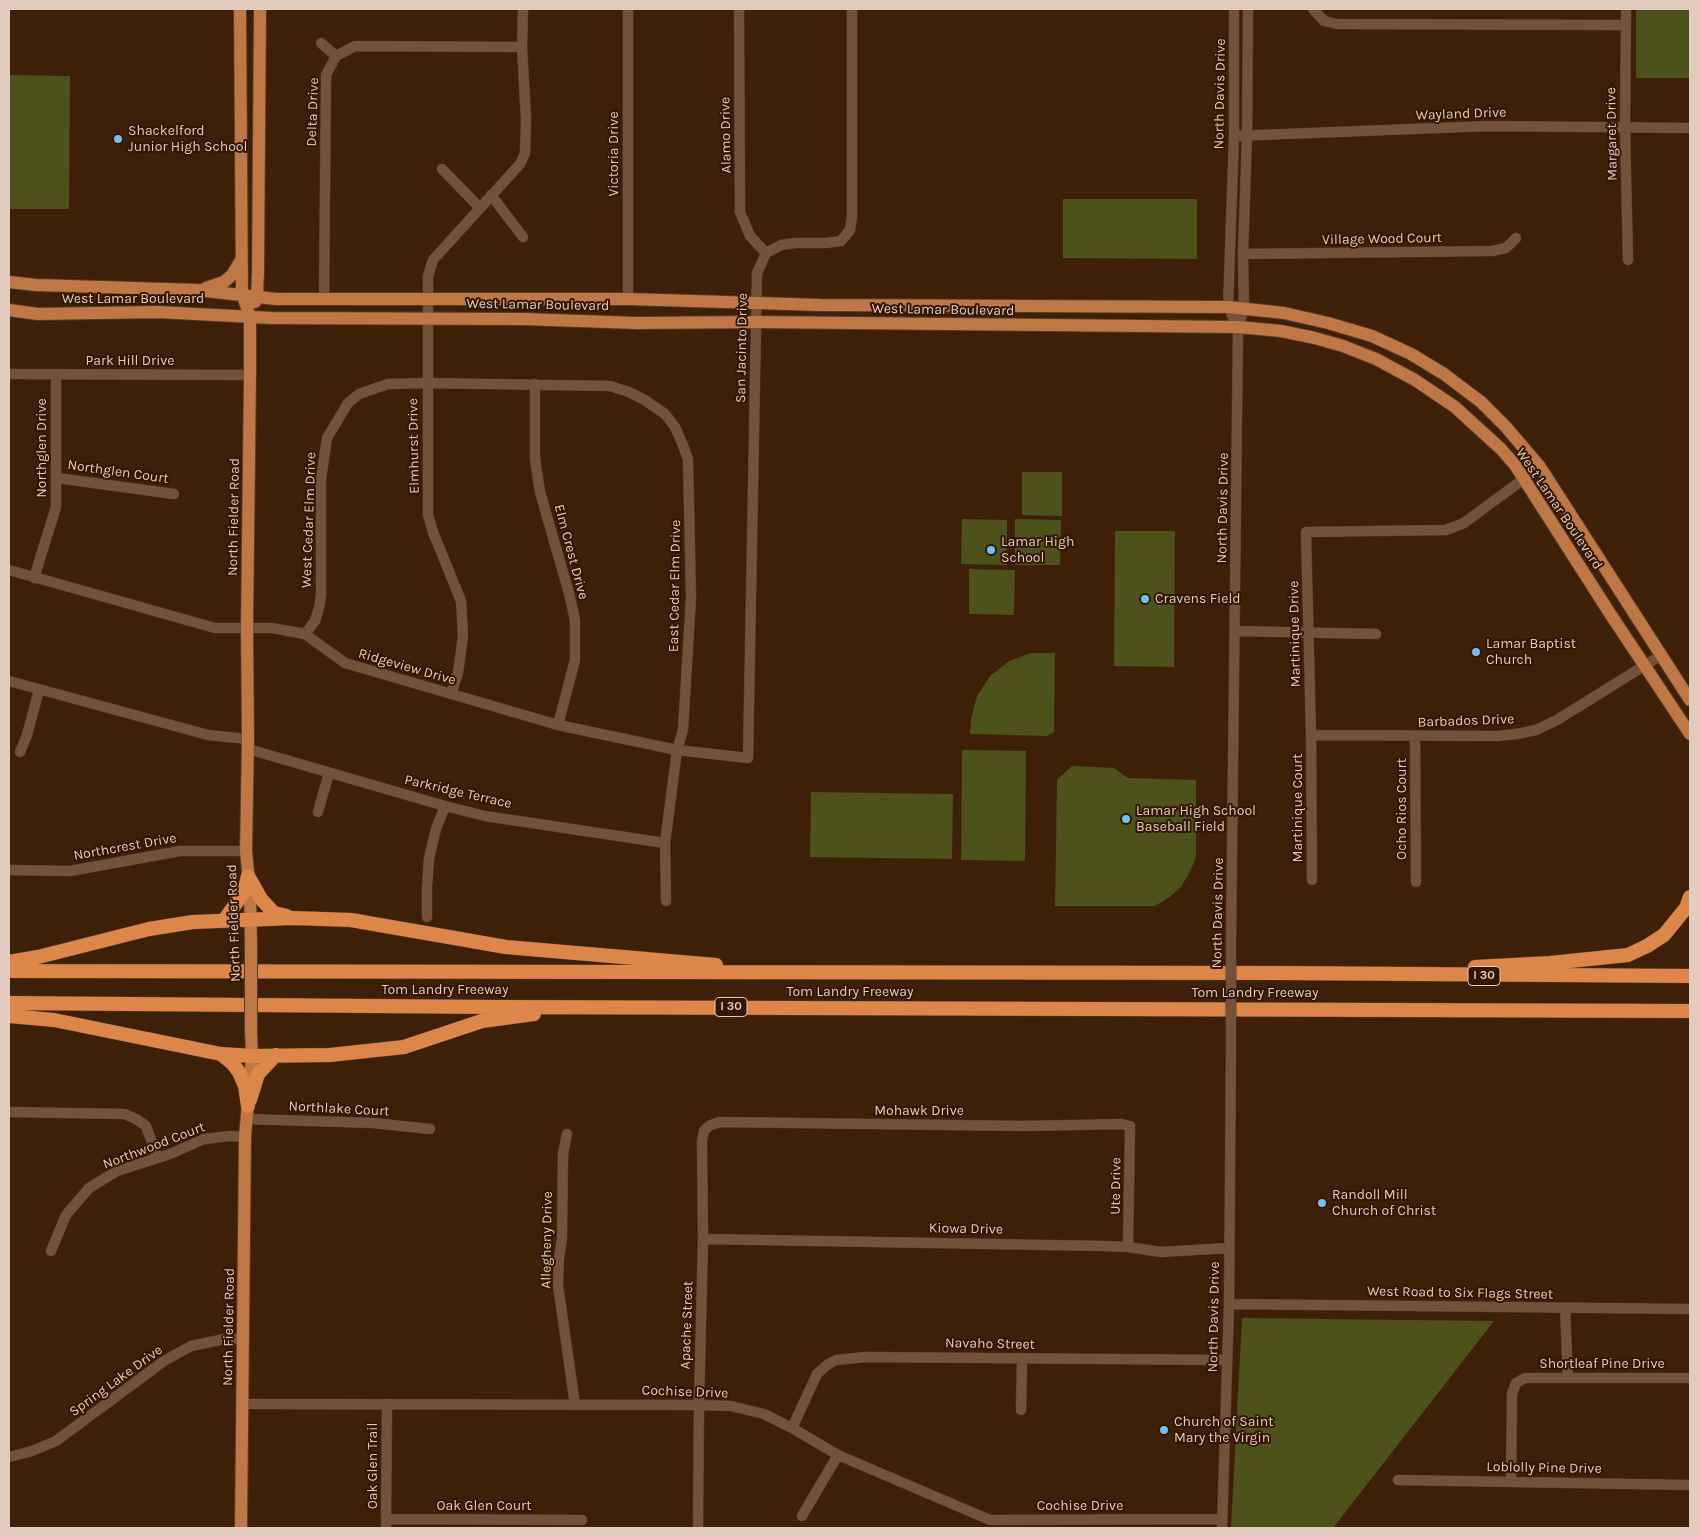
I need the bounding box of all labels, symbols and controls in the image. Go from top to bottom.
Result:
street label: North Davis Drive [1211,38,1229,150]
street label: Delta Drive [303,77,323,147]
street label: Margaret Drive [1603,87,1621,181]
street label: Alamo Drive [717,97,735,173]
street label: Wayland Drive [1415,104,1507,124]
street label: Victoria Drive [606,111,622,197]
place label: Shackelford Junior High School [128,123,247,156]
marker: Shackelford Junior High School [112,133,124,145]
street label: Village Wood Court [1322,230,1442,248]
street label: West Lamar Boulevard [62,291,204,307]
street label: San Jacinto Drive [733,293,751,403]
street label: West Lamar Boulevard [467,295,609,315]
street label: West Lamar Boulevard [872,300,1014,320]
street label: Park Hill Drive [85,353,175,369]
street label: Northglen Drive [34,398,50,498]
street label: Elmhurst Drive [405,398,423,494]
street label: West Lamar Boulevard [1512,445,1606,573]
street label: West Cedar Elm Drive [298,452,320,588]
street label: North Davis Drive [1214,452,1232,564]
street label: Northglen Court [66,457,170,487]
street label: North Fielder Road [225,458,243,576]
street label: Elm Crest Drive [550,503,592,601]
street label: East Cedar Elm Drive [665,520,685,652]
place label: Lamar High School [1001,534,1074,566]
marker: Lamar High School [985,544,997,556]
street label: Martinique Drive [1286,581,1304,687]
place label: Cravens Field [1155,591,1241,607]
marker: Cravens Field [1139,593,1151,605]
place label: Lamar Baptist Church [1486,636,1576,669]
street label: Ridgeview Drive [356,645,458,689]
marker: Lamar Baptist Church [1470,646,1482,658]
street label: Barbados Drive [1417,711,1515,731]
street label: Martinique Court [1290,754,1306,862]
street label: Ocho Rios Court [1394,758,1410,860]
street label: Parkridge Terrace [403,771,513,813]
place label: Lamar High School Baseball Field [1136,803,1256,836]
marker: Lamar High School Baseball Field [1120,813,1132,825]
street label: Northcrest Drive [72,830,178,864]
street label: North Davis Drive [1209,857,1227,969]
street label: North Fielder Road [224,864,244,982]
road number: I 30 [1468,966,1500,986]
street label: Tom Landry Freeway [381,982,509,998]
street label: Tom Landry Freeway [786,984,914,1000]
street label: Tom Landry Freeway [1191,985,1319,1001]
road number: I 30 [715,998,747,1016]
street label: Northlake Court [288,1098,390,1120]
street label: Mohawk Drive [874,1103,964,1119]
street label: Northwood Court [101,1119,207,1173]
street label: Ute Drive [1107,1157,1125,1215]
place label: Randoll Mill Church of Christ [1332,1187,1436,1220]
street label: Allegheny Drive [538,1191,556,1289]
marker: Randoll Mill Church of Christ [1316,1197,1328,1209]
street label: Kiowa Drive [929,1220,1003,1238]
street label: North Davis Drive [1205,1261,1223,1373]
street label: North Fielder Road [220,1268,238,1386]
street label: Apache Street [677,1280,697,1370]
street label: West Road to Six Flags Street [1367,1283,1553,1303]
street label: Navaho Street [945,1335,1035,1353]
street label: Spring Lake Drive [66,1342,166,1420]
street label: Shortleaf Pine Drive [1539,1356,1665,1372]
street label: Cochise Drive [641,1382,729,1402]
place label: Church of Saint Mary the Virgin [1174,1414,1273,1446]
street label: Oak Glen Trail [365,1423,381,1509]
marker: Church of Saint Mary the Virgin [1158,1424,1170,1436]
street label: Loblolly Pine Drive [1486,1459,1602,1477]
street label: Oak Glen Court [437,1498,531,1514]
street label: Cochise Drive [1037,1498,1123,1514]

